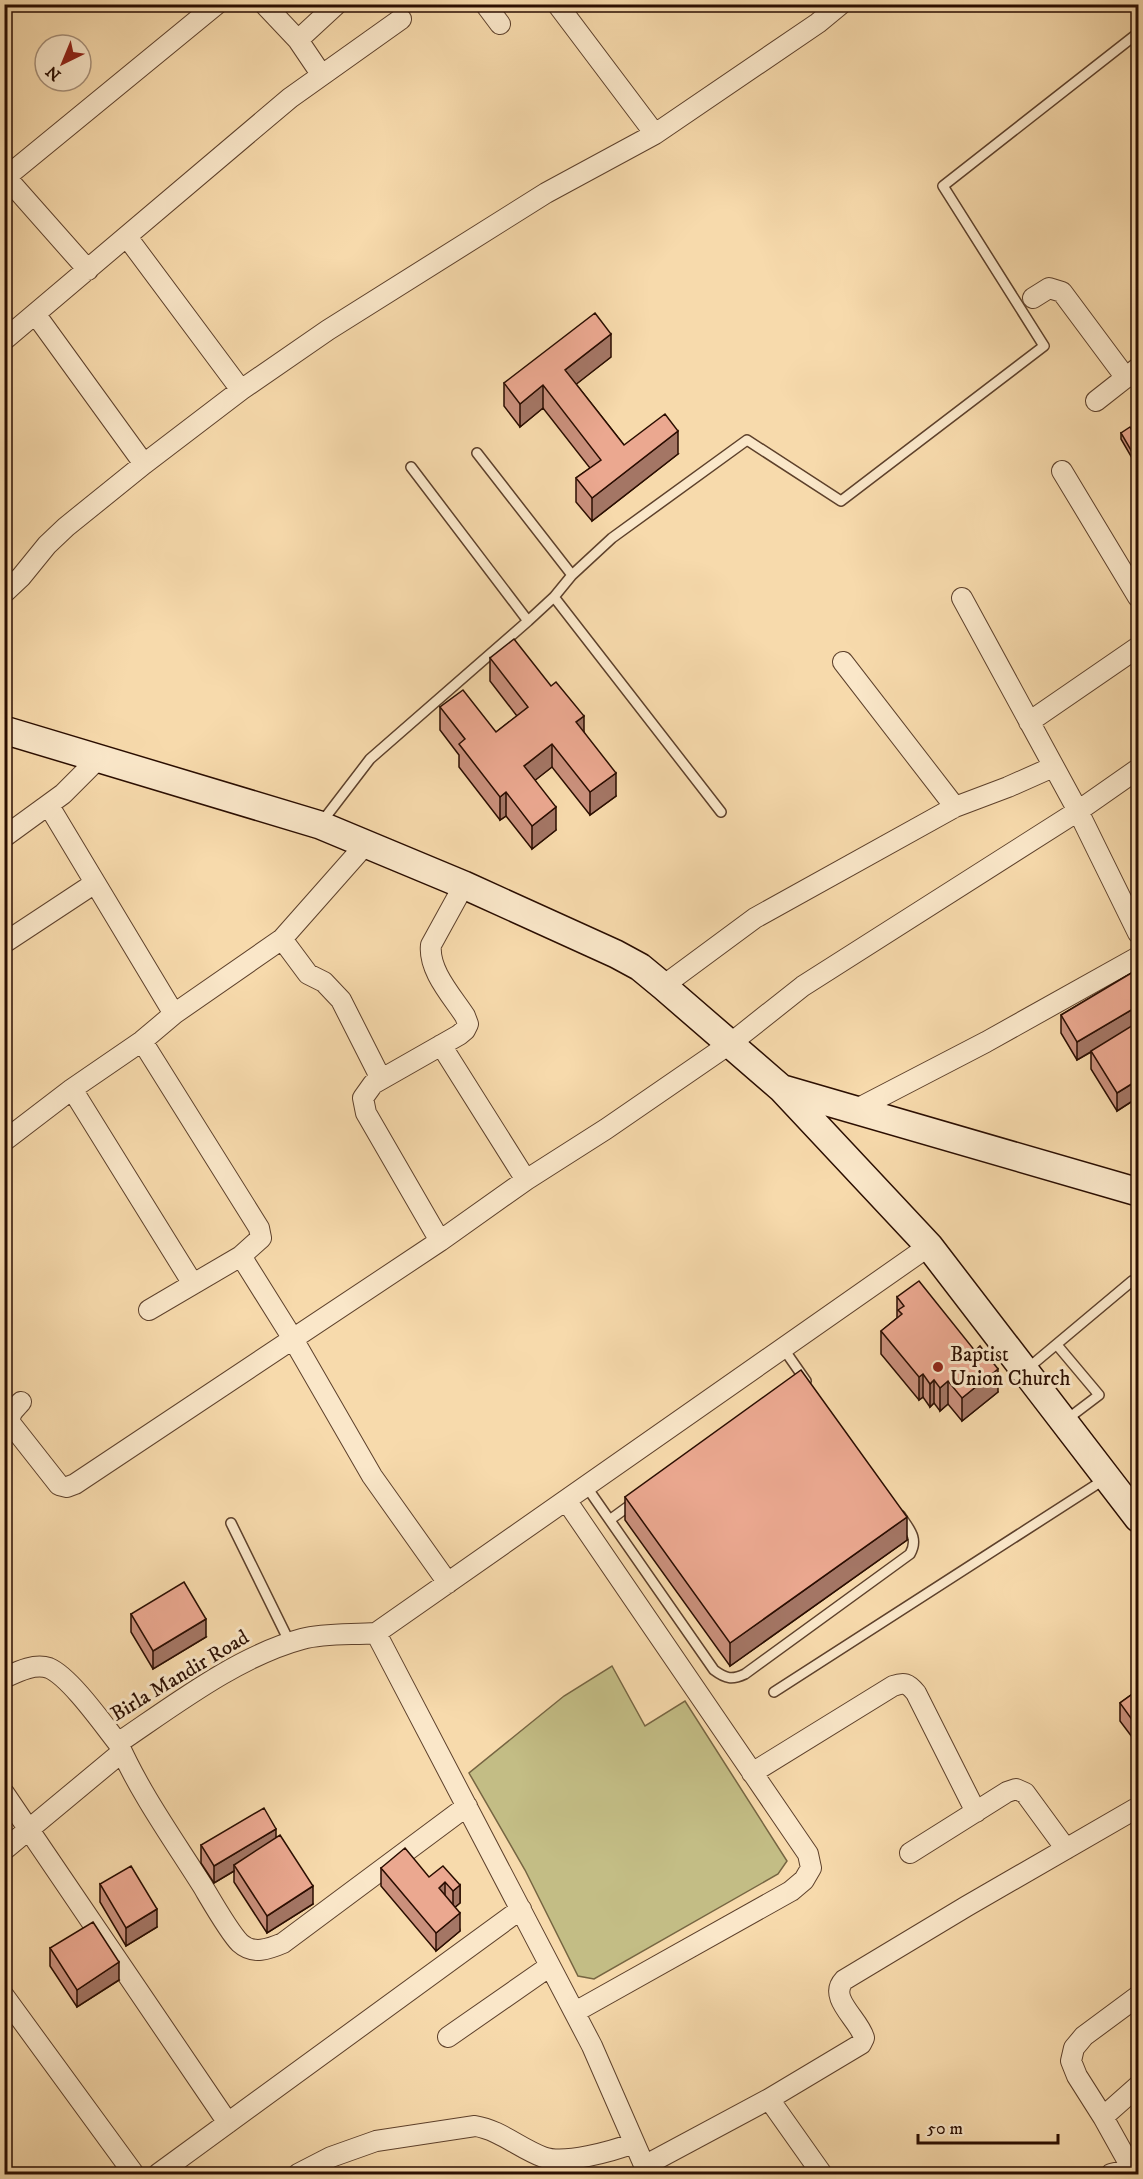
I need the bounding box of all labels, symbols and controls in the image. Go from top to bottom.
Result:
north arrow [33,33,93,93]
text: N [42,61,65,85]
place label: Baptist Union Church [950,1342,1071,1392]
marker: Baptist Union Church [931,1360,945,1374]
street label: Birla Mandir Road [106,1624,254,1728]
scale bar [918,2107,1058,2145]
text: 50 m [927,2118,963,2140]

